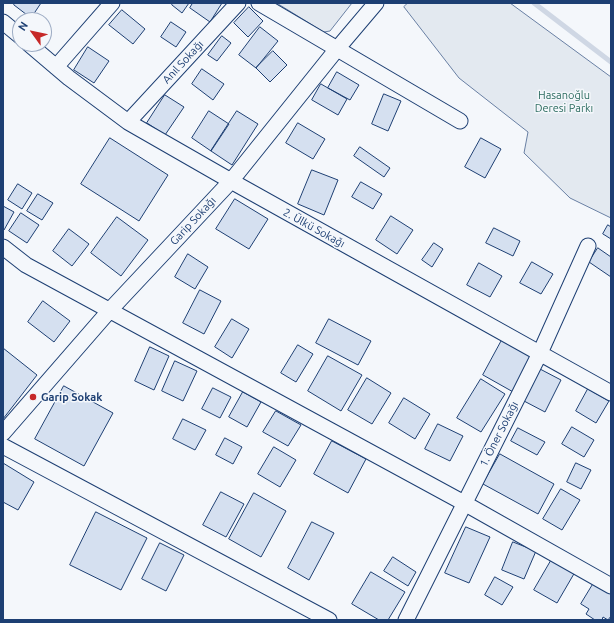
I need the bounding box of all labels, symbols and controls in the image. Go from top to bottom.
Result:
north arrow [12,12,52,52]
text: N [16,19,30,33]
street label: Anıl Sokağı [160,38,206,86]
park label: Hasanoğlu Deresi Parkı [535,88,593,114]
street label: Garip Sokağı [167,194,219,248]
street label: 2. Ülkü Sokağı [281,206,347,250]
place label: Garip Sokak [41,390,102,404]
marker: Garip Sokak [28,392,38,402]
street label: 1. Öner Sokağı [477,399,521,469]

